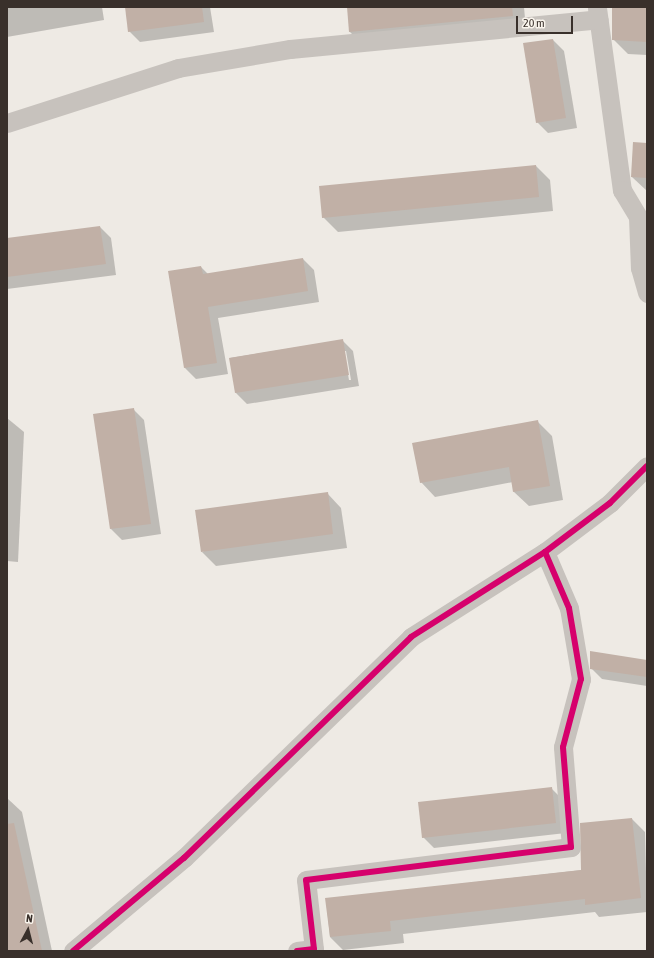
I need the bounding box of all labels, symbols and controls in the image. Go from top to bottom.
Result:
scale bar [518,8,575,34]
text: 20 m [523,16,545,30]
north arrow [8,910,48,950]
text: N [26,912,33,924]

